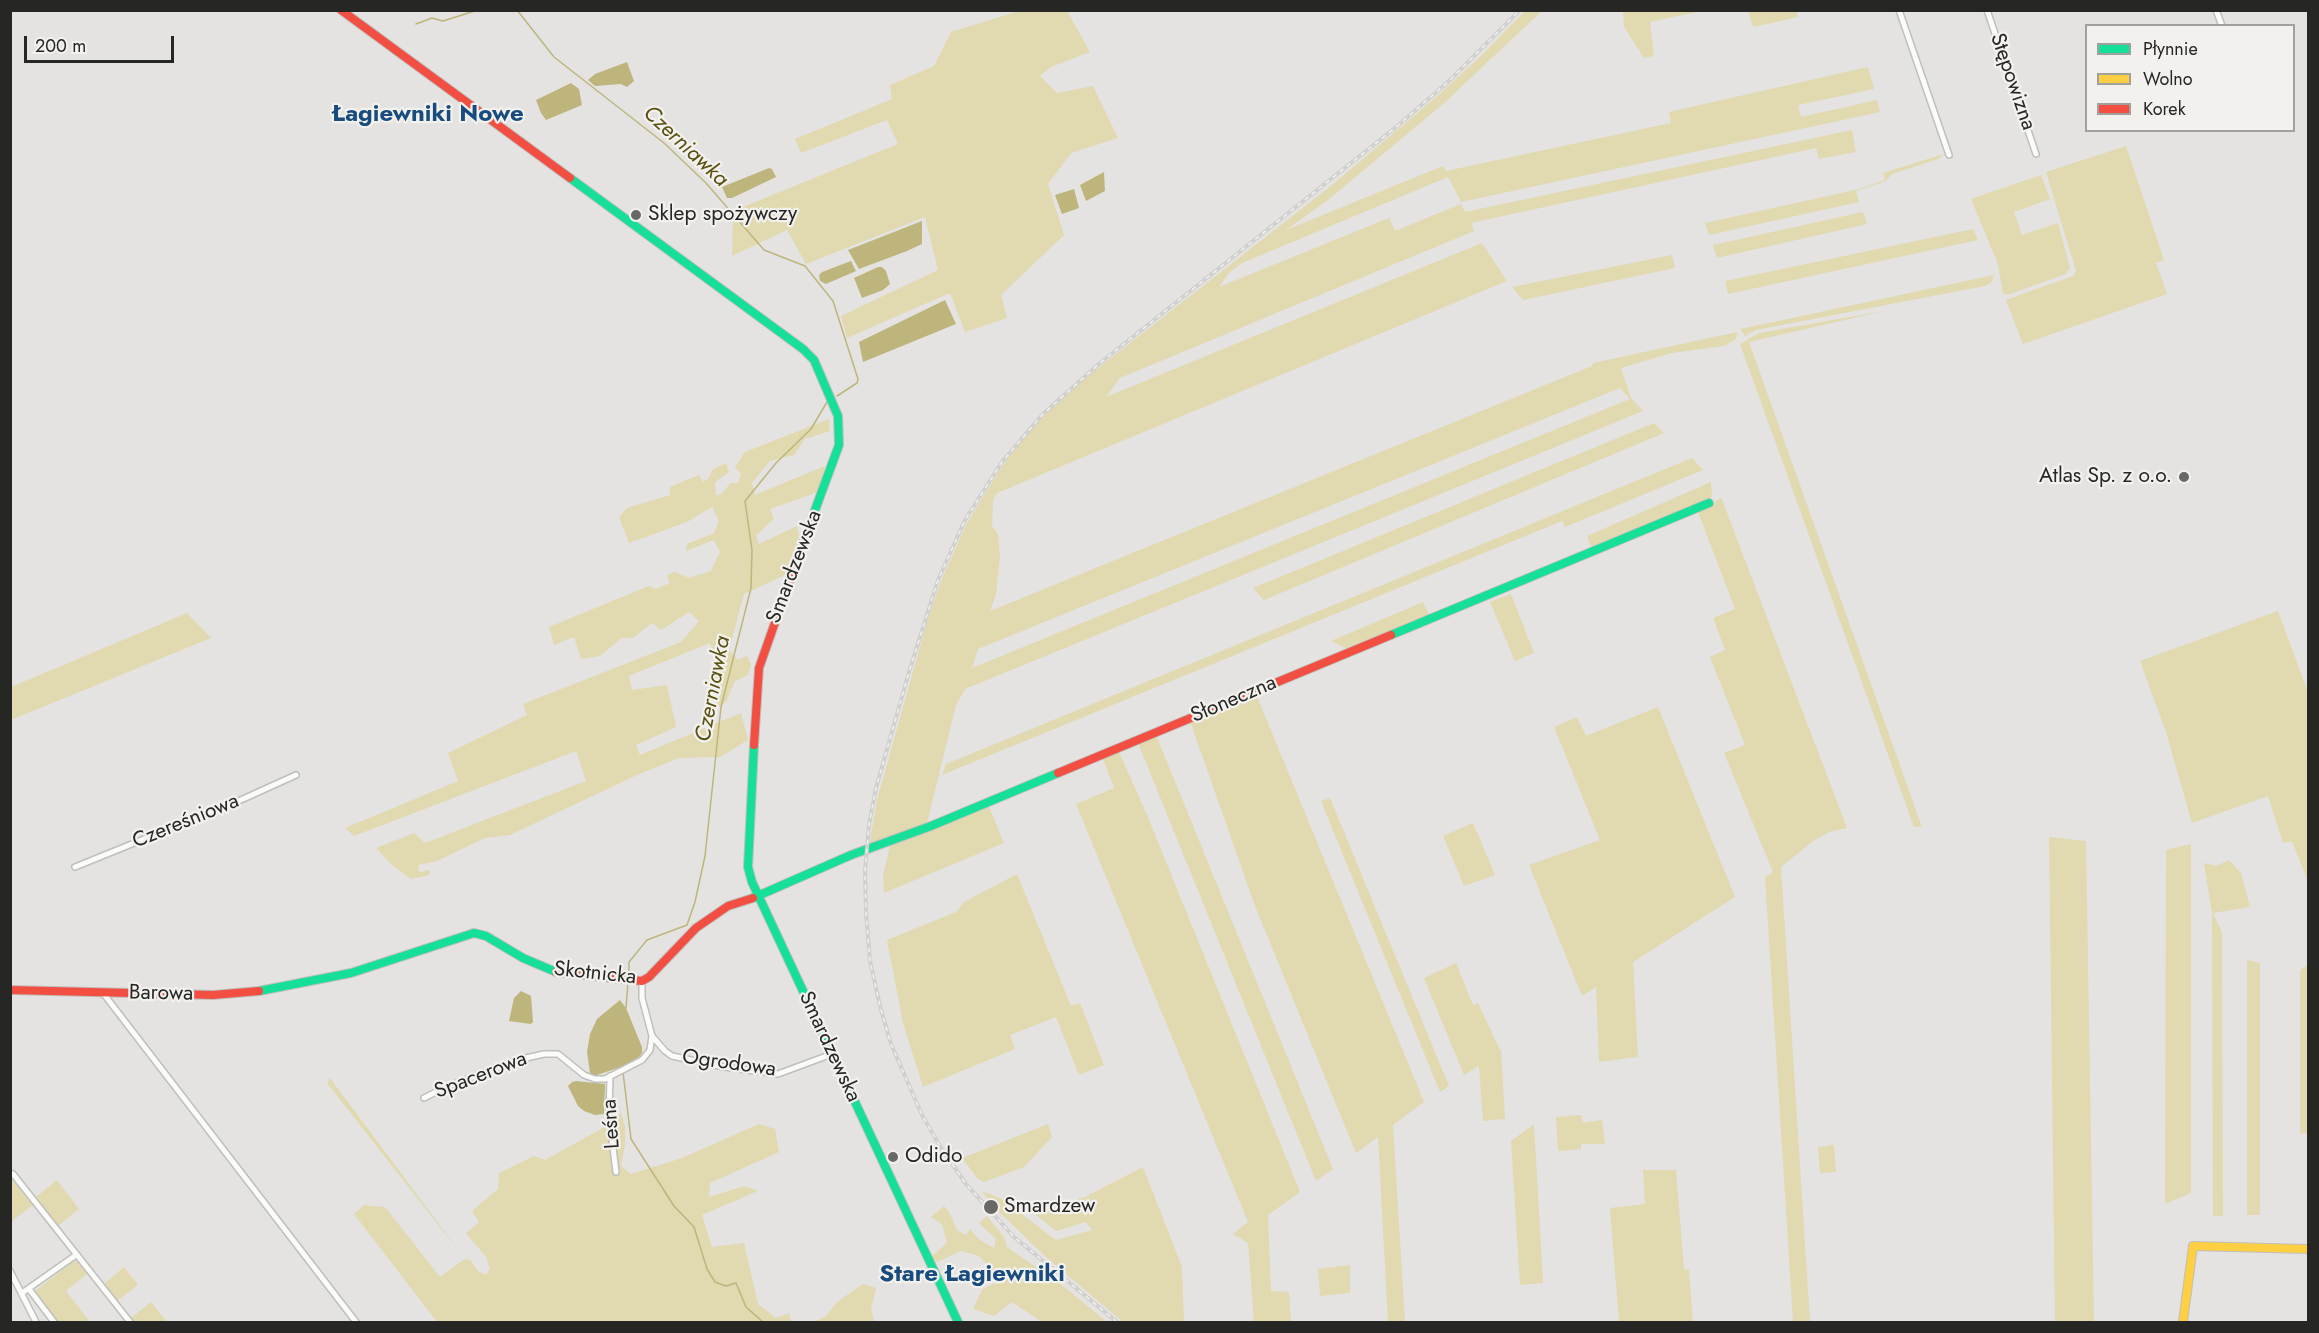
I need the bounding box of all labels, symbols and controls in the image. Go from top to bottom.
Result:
scale bar [27,24,177,62]
legend [2085,24,2295,132]
street label: Stępowizna [1984,30,2040,134]
text: 200 m [35,33,86,59]
text: Płynnie [2143,36,2198,62]
text: Wolno [2143,66,2193,92]
text: Korek [2143,96,2186,122]
district label: Łagiewniki Nowe [332,101,524,129]
water label: Czerniawka [637,101,733,193]
place label: Sklep spożywczy [648,202,797,228]
marker: Sklep spożywczy [629,208,643,222]
place label: Atlas Sp. z o.o. [2039,464,2172,490]
marker: Atlas Sp. z o.o. [2177,470,2191,484]
street label: Smardzewska [762,507,828,627]
water label: Czerniawka [691,634,737,744]
street label: Słoneczna [1187,671,1281,729]
street label: Czereśniowa [129,789,243,855]
street label: Skotnicka [553,957,637,991]
street label: Barowa [129,981,193,1007]
street label: Smardzewska [792,988,866,1106]
street label: Ogrodowa [680,1045,778,1083]
street label: Spacerowa [431,1047,531,1105]
street label: Leśna [598,1098,626,1150]
place label: Odido [905,1144,962,1170]
marker: Odido [886,1150,900,1164]
place label: Smardzew [1004,1194,1095,1220]
marker: Smardzew [982,1198,1000,1216]
district label: Stare Łagiewniki [879,1261,1065,1289]

